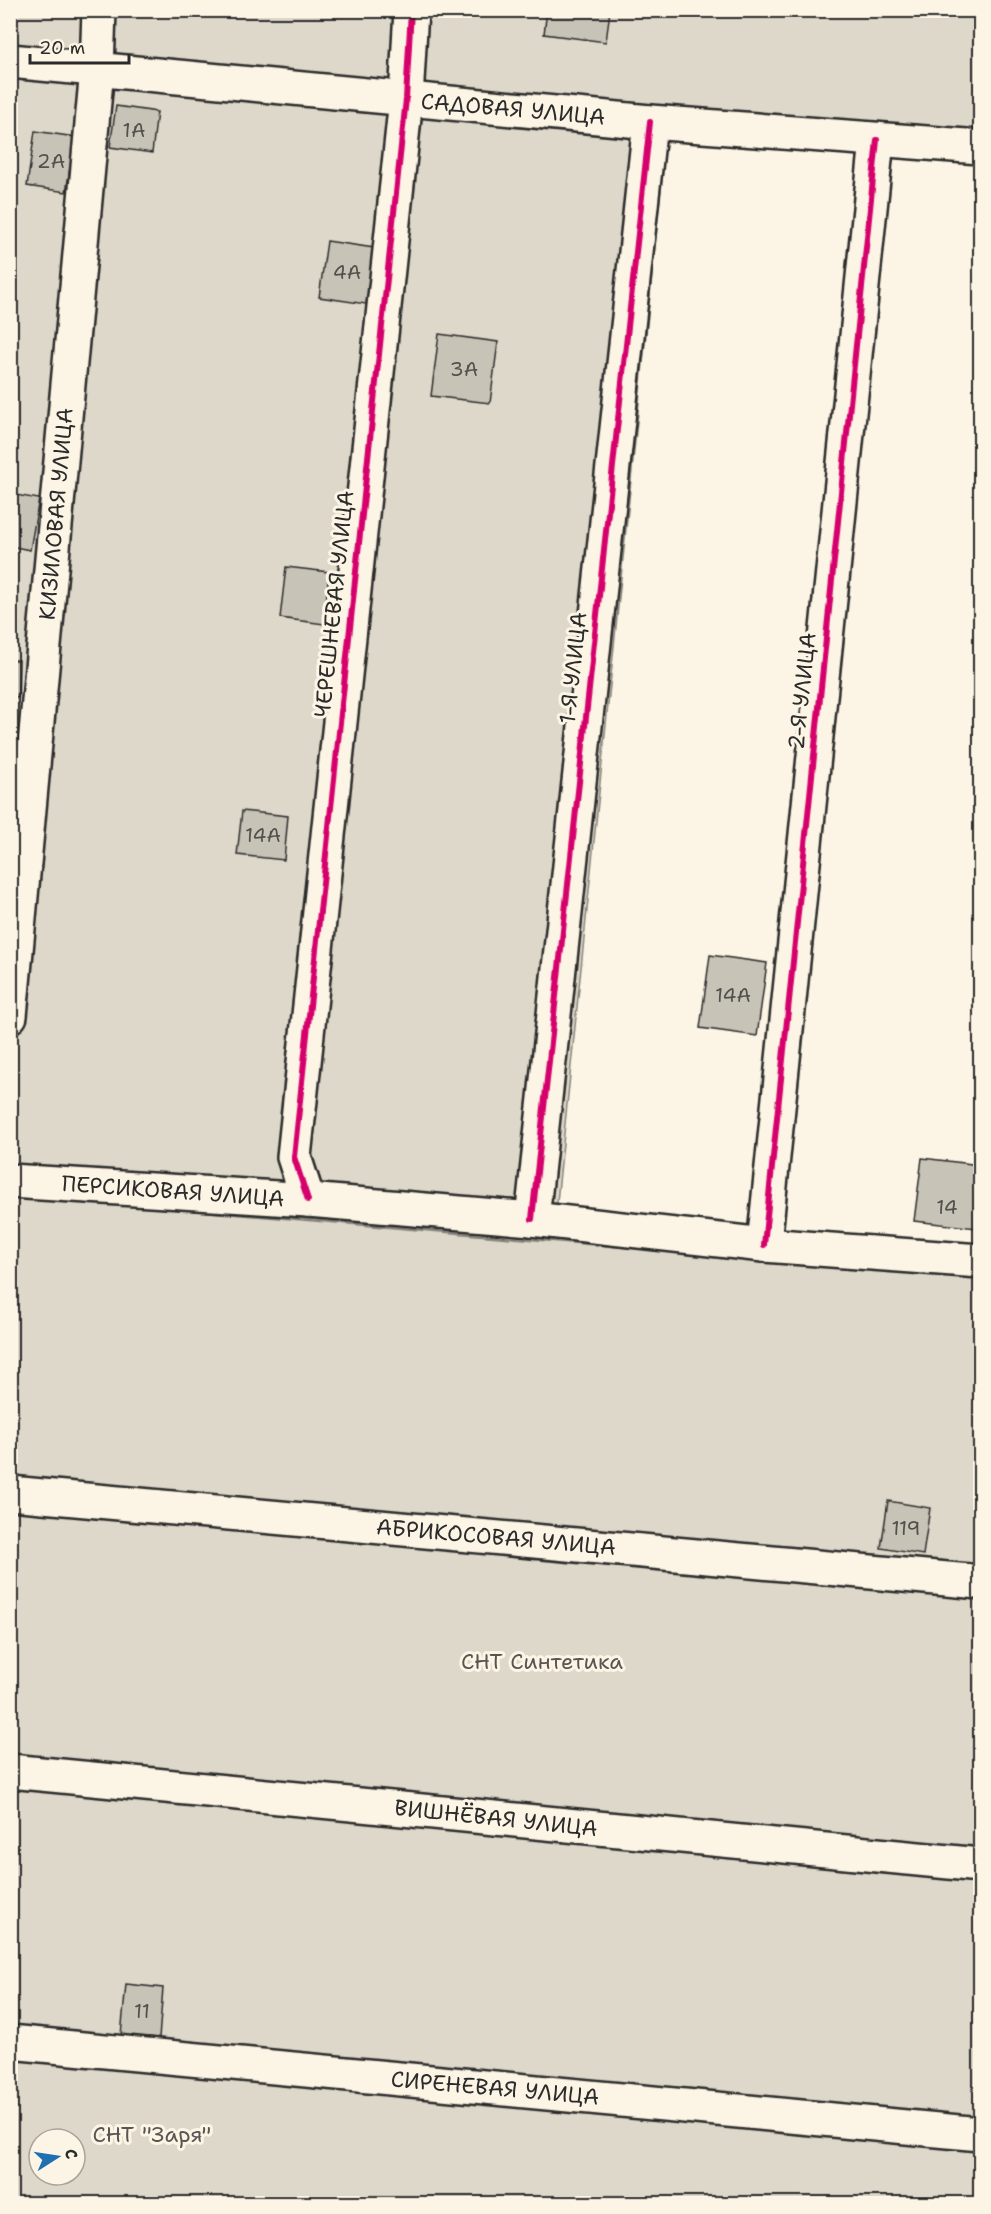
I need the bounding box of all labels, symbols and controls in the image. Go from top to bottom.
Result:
scale bar [30,27,129,65]
text: 20 m [39,36,85,60]
street label: САДОВАЯ УЛИЦА [420,86,606,132]
house number: 1А [123,117,145,143]
house number: 2А [37,148,65,174]
house number: 4А [333,259,361,285]
house number: 3А [450,356,478,382]
street label: КИЗИЛОВАЯ УЛИЦА [32,407,80,621]
street label: ЧЕРЕШНЕВАЯ УЛИЦА [308,489,360,719]
street label: 1-Я УЛИЦА [553,611,593,725]
street label: 2-Я УЛИЦА [781,631,823,751]
house number: 14А [245,822,281,848]
house number: 14А [715,982,751,1008]
street label: ПЕРСИКОВАЯ УЛИЦА [61,1169,285,1213]
house number: 14 [936,1194,958,1220]
street label: АБРИКОСОВАЯ УЛИЦА [375,1512,617,1562]
house number: 119 [891,1515,921,1541]
park label: СНТ Синтетика [461,1647,623,1676]
street label: ВИШНЁВАЯ УЛИЦА [393,1793,599,1843]
house number: 11 [134,1998,150,2024]
street label: СИРЕНЕВАЯ УЛИЦА [390,2064,600,2112]
park label: СНТ "Заря" [93,2120,211,2149]
north arrow [27,2127,87,2187]
text: С [60,2147,83,2161]

